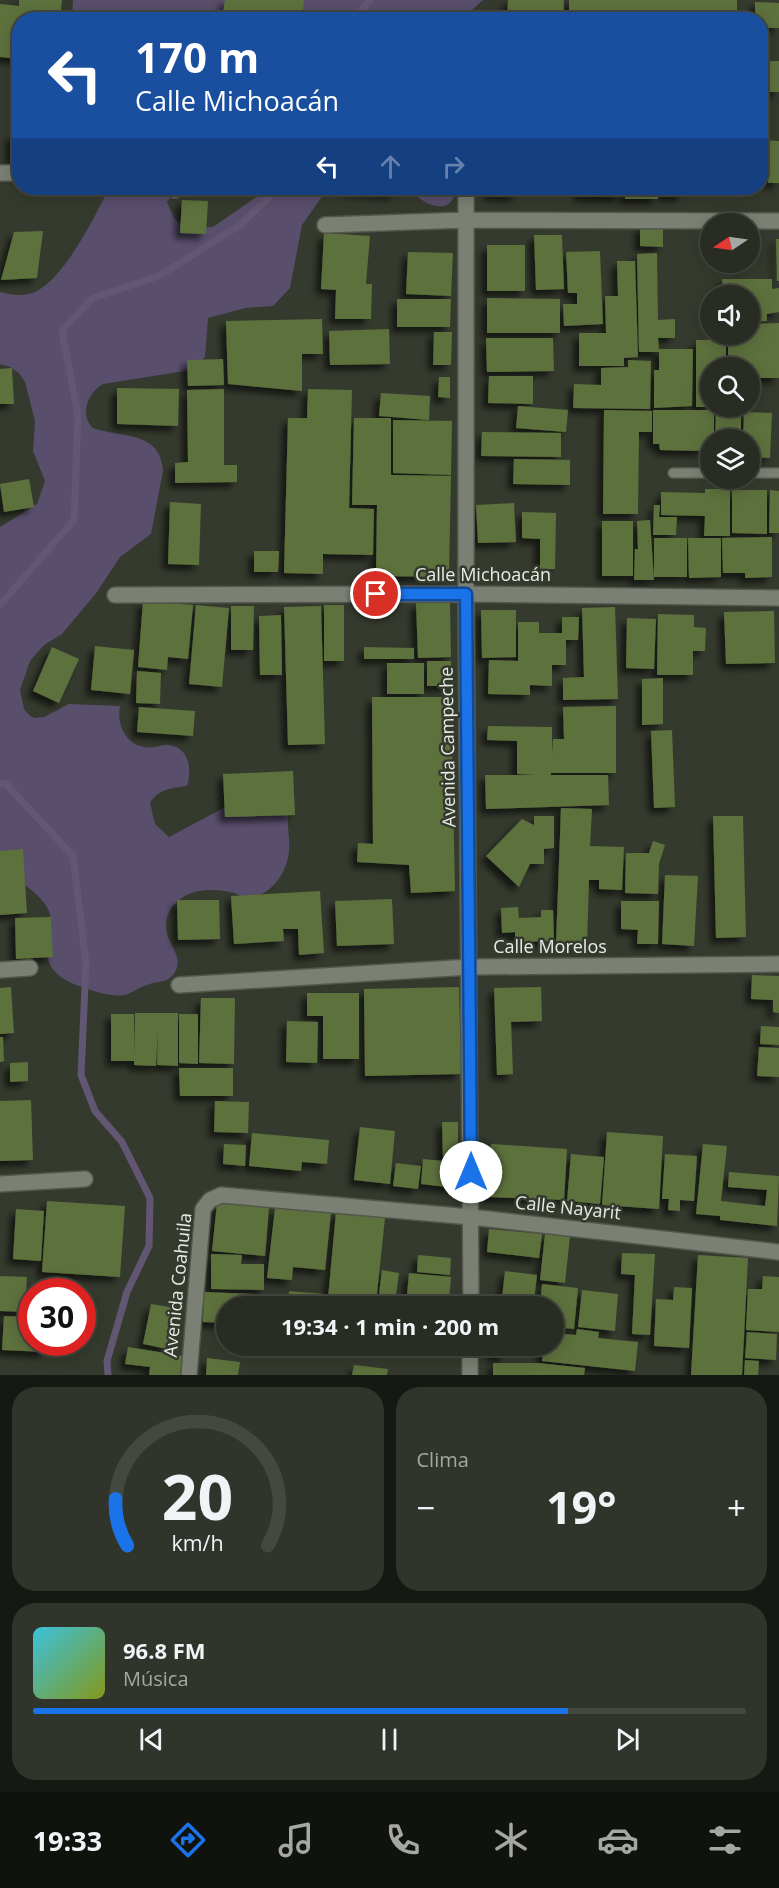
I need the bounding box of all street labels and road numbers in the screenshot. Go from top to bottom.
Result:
street label: Calle Michoacán [415,562,551,586]
street label: Avenida Campeche [434,666,460,828]
street label: Calle Morelos [493,934,607,958]
street label: Calle Nayarit [514,1190,622,1224]
street label: Avenida Coahuila [157,1211,197,1358]

